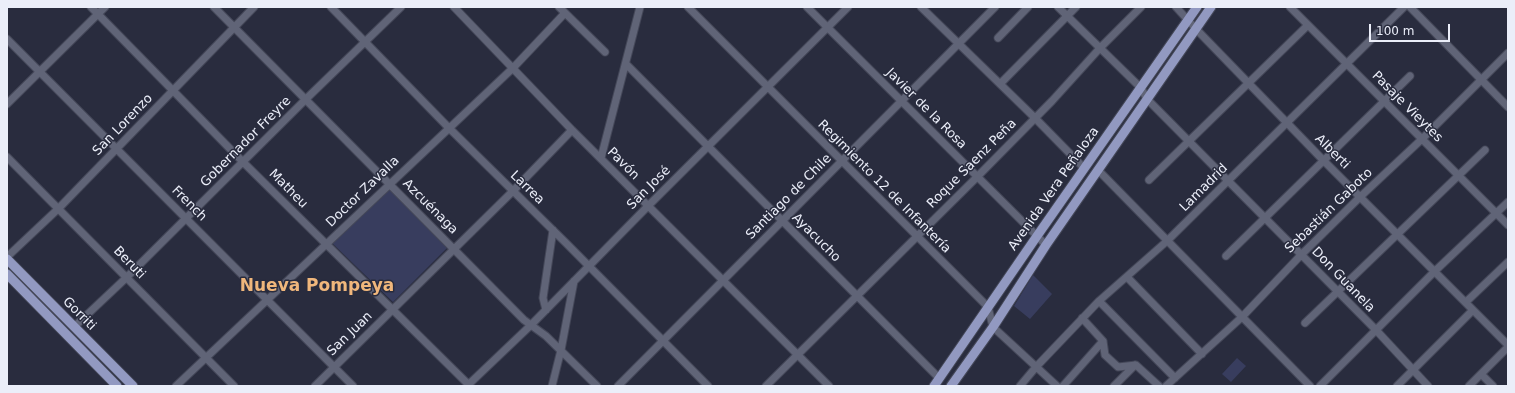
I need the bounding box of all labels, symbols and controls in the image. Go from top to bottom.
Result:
scale bar [1371,16,1452,42]
text: 100 m [1376,24,1414,38]
street label: Javier de la Rosa [882,65,970,153]
street label: Pasaje Vieytes [1368,68,1446,146]
street label: San Lorenzo [90,91,156,159]
street label: Gobernador Freyre [197,93,295,191]
street label: Roque Saenz Peña [924,116,1020,212]
street label: Regimiento 12 de Infantería [814,117,954,257]
street label: Avenida Vera Peñaloza [1005,124,1103,254]
street label: Alberti [1311,131,1353,173]
street label: Pavón [604,145,642,183]
street label: Santiago de Chile [743,151,835,243]
street label: Doctor Zavalla [323,153,403,231]
street label: Lamadrid [1177,161,1231,215]
street label: San José [624,163,674,213]
street label: Sebastián Gaboto [1282,165,1376,257]
street label: Matheu [265,166,311,212]
street label: Larrea [507,168,547,208]
street label: Azcuénaga [399,176,461,238]
street label: French [168,183,210,225]
street label: Ayacucho [788,210,844,266]
street label: Beruti [110,243,148,283]
street label: Don Guanela [1308,244,1378,316]
district label: Nueva Pompeya [240,277,394,297]
street label: Gorriti [59,294,99,334]
street label: San Juan [324,309,376,359]

